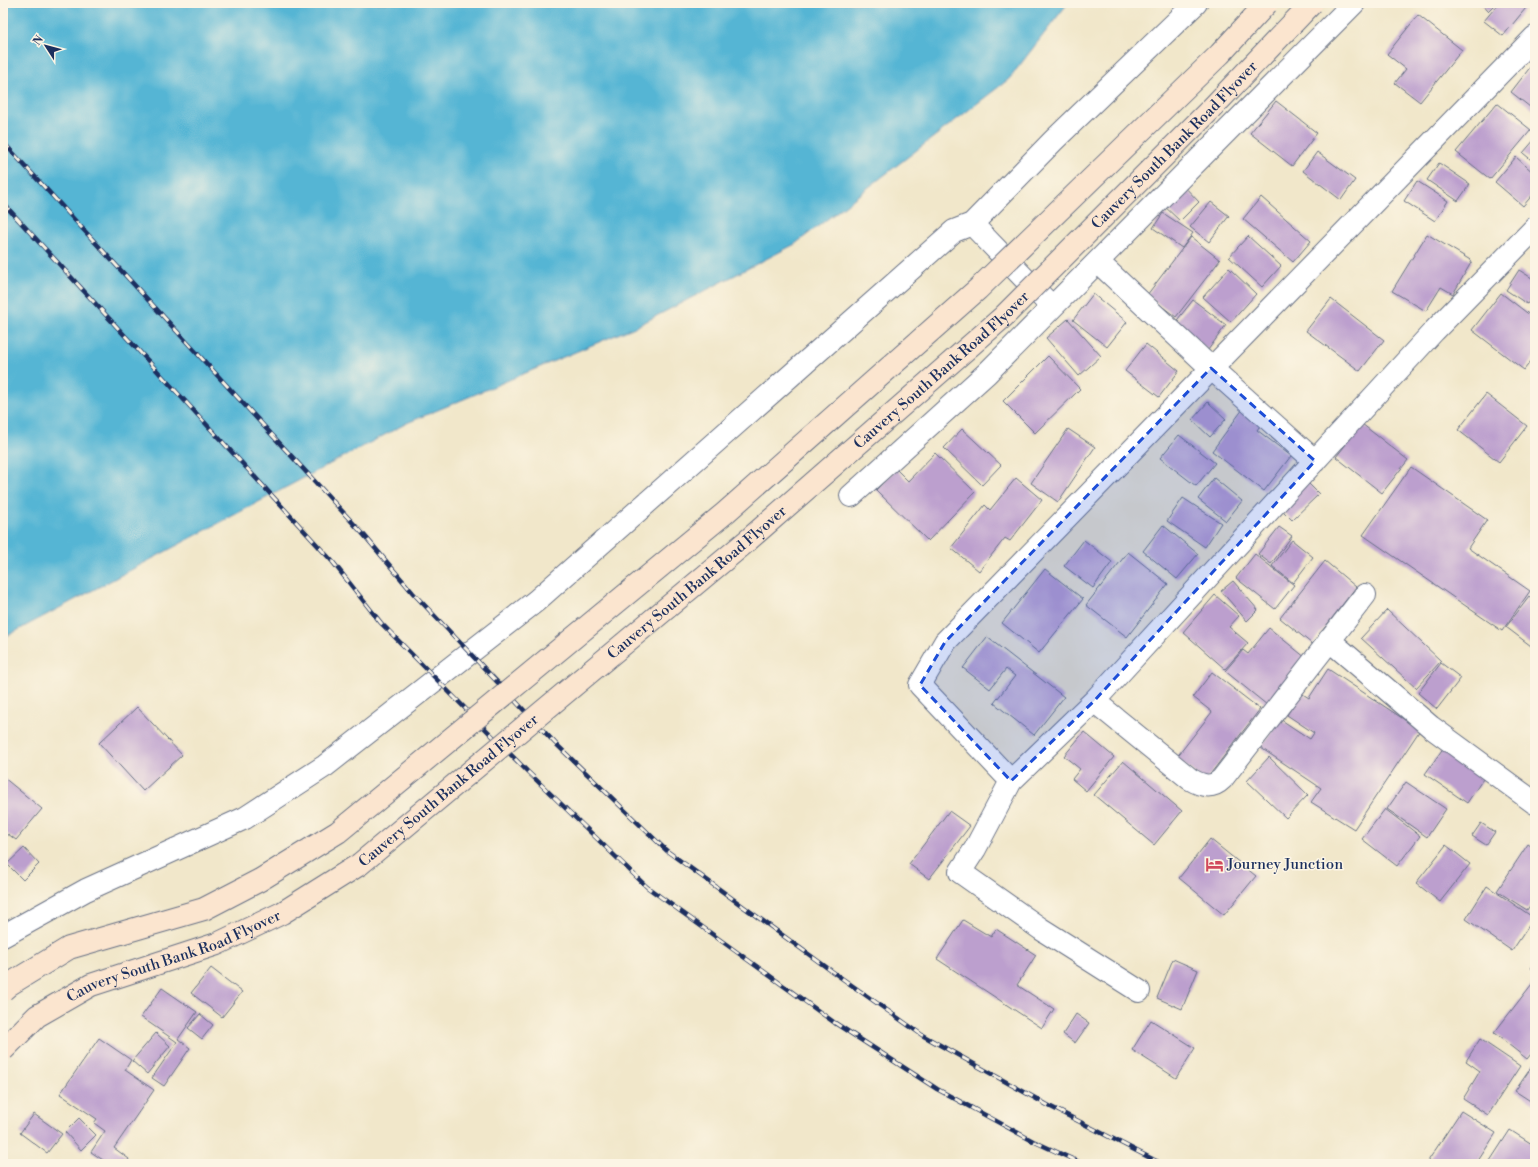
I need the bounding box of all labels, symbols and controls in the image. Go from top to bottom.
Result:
north arrow [26,26,66,66]
text: N [30,33,47,48]
street label: Cauvery South Bank Road Flyover [1087,57,1262,233]
street label: Cauvery South Bank Road Flyover [850,287,1034,453]
street label: Cauvery South Bank Road Flyover [604,501,791,664]
street label: Cauvery South Bank Road Flyover [355,710,543,871]
hotel icon: Journey Junction [1204,854,1224,874]
place label: Journey Junction [1226,855,1343,874]
street label: Cauvery South Bank Road Flyover [63,906,284,1007]

